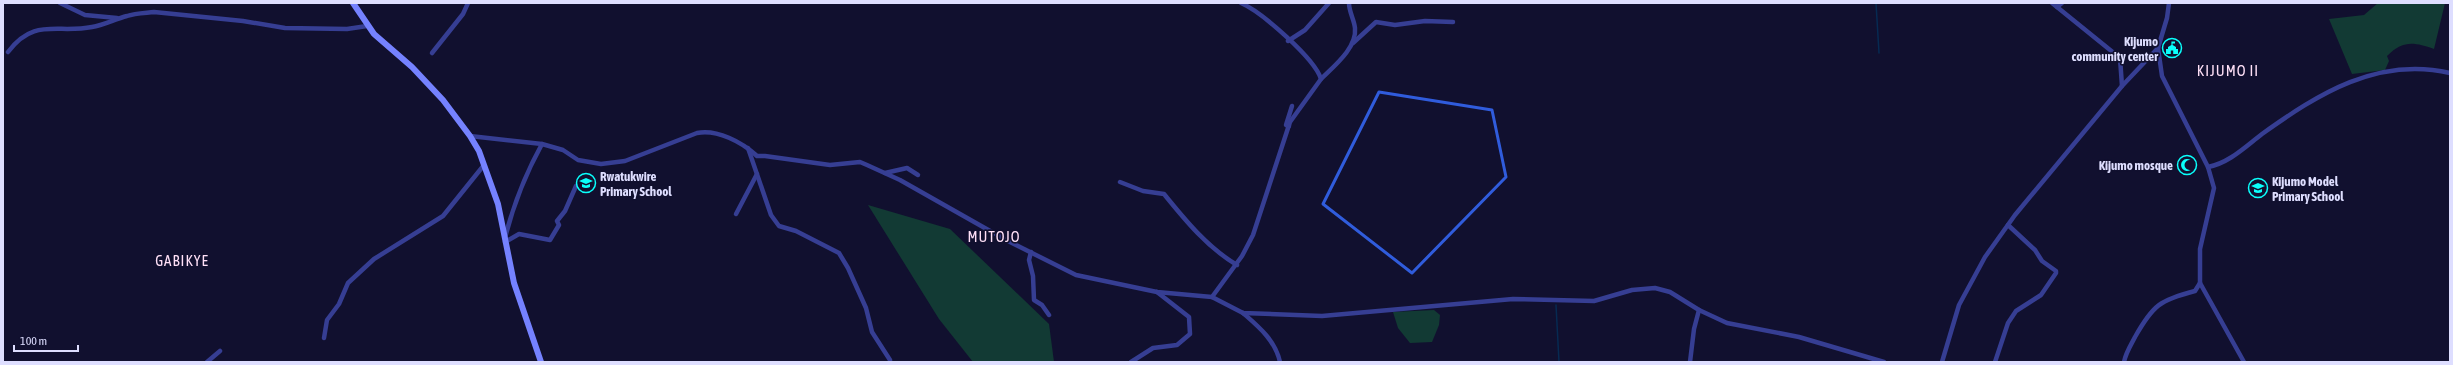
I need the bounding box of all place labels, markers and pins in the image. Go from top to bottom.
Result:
place label: Kijumo community center [2072,34,2159,64]
public building icon: Kijumo community center [2161,37,2183,59]
mosque icon: Kijumo mosque [2176,154,2198,176]
place label: Kijumo mosque [2099,158,2173,173]
place label: Rwatukwire Primary School [600,169,672,199]
school or university icon: Rwatukwire Primary School [575,172,597,194]
place label: Kijumo Model Primary School [2272,174,2344,204]
school or university icon: Kijumo Model Primary School [2247,177,2269,199]

